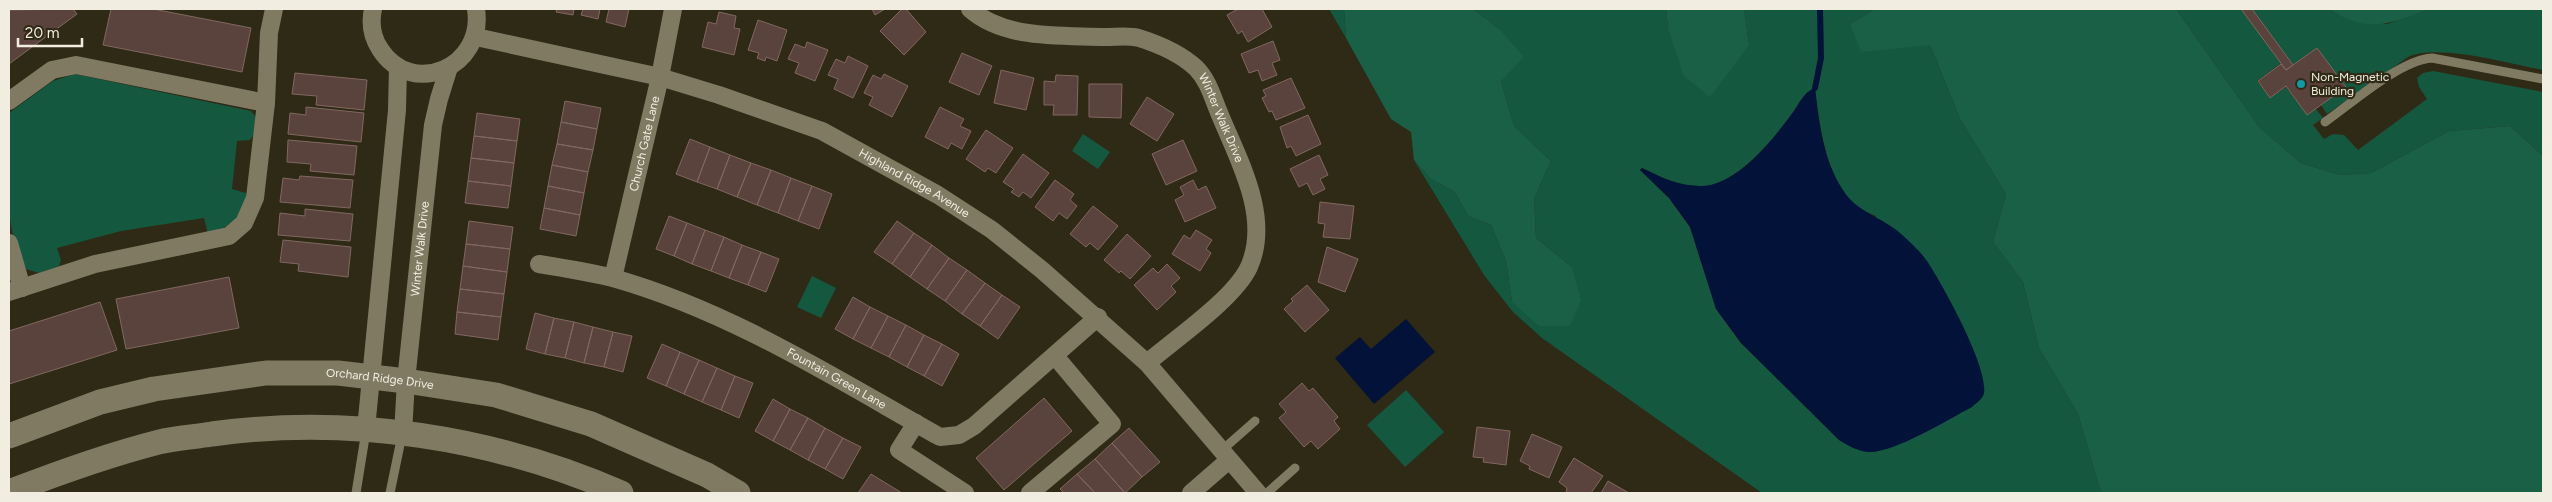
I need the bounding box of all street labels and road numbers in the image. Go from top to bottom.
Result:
street label: Winter Walk Drive [1196,71,1247,165]
street label: Church Gate Lane [627,94,662,193]
street label: Highland Ridge Avenue [856,146,973,221]
street label: Winter Walk Drive [408,200,432,297]
street label: Fountain Green Lane [785,345,889,412]
street label: Orchard Ridge Drive [326,366,435,392]

